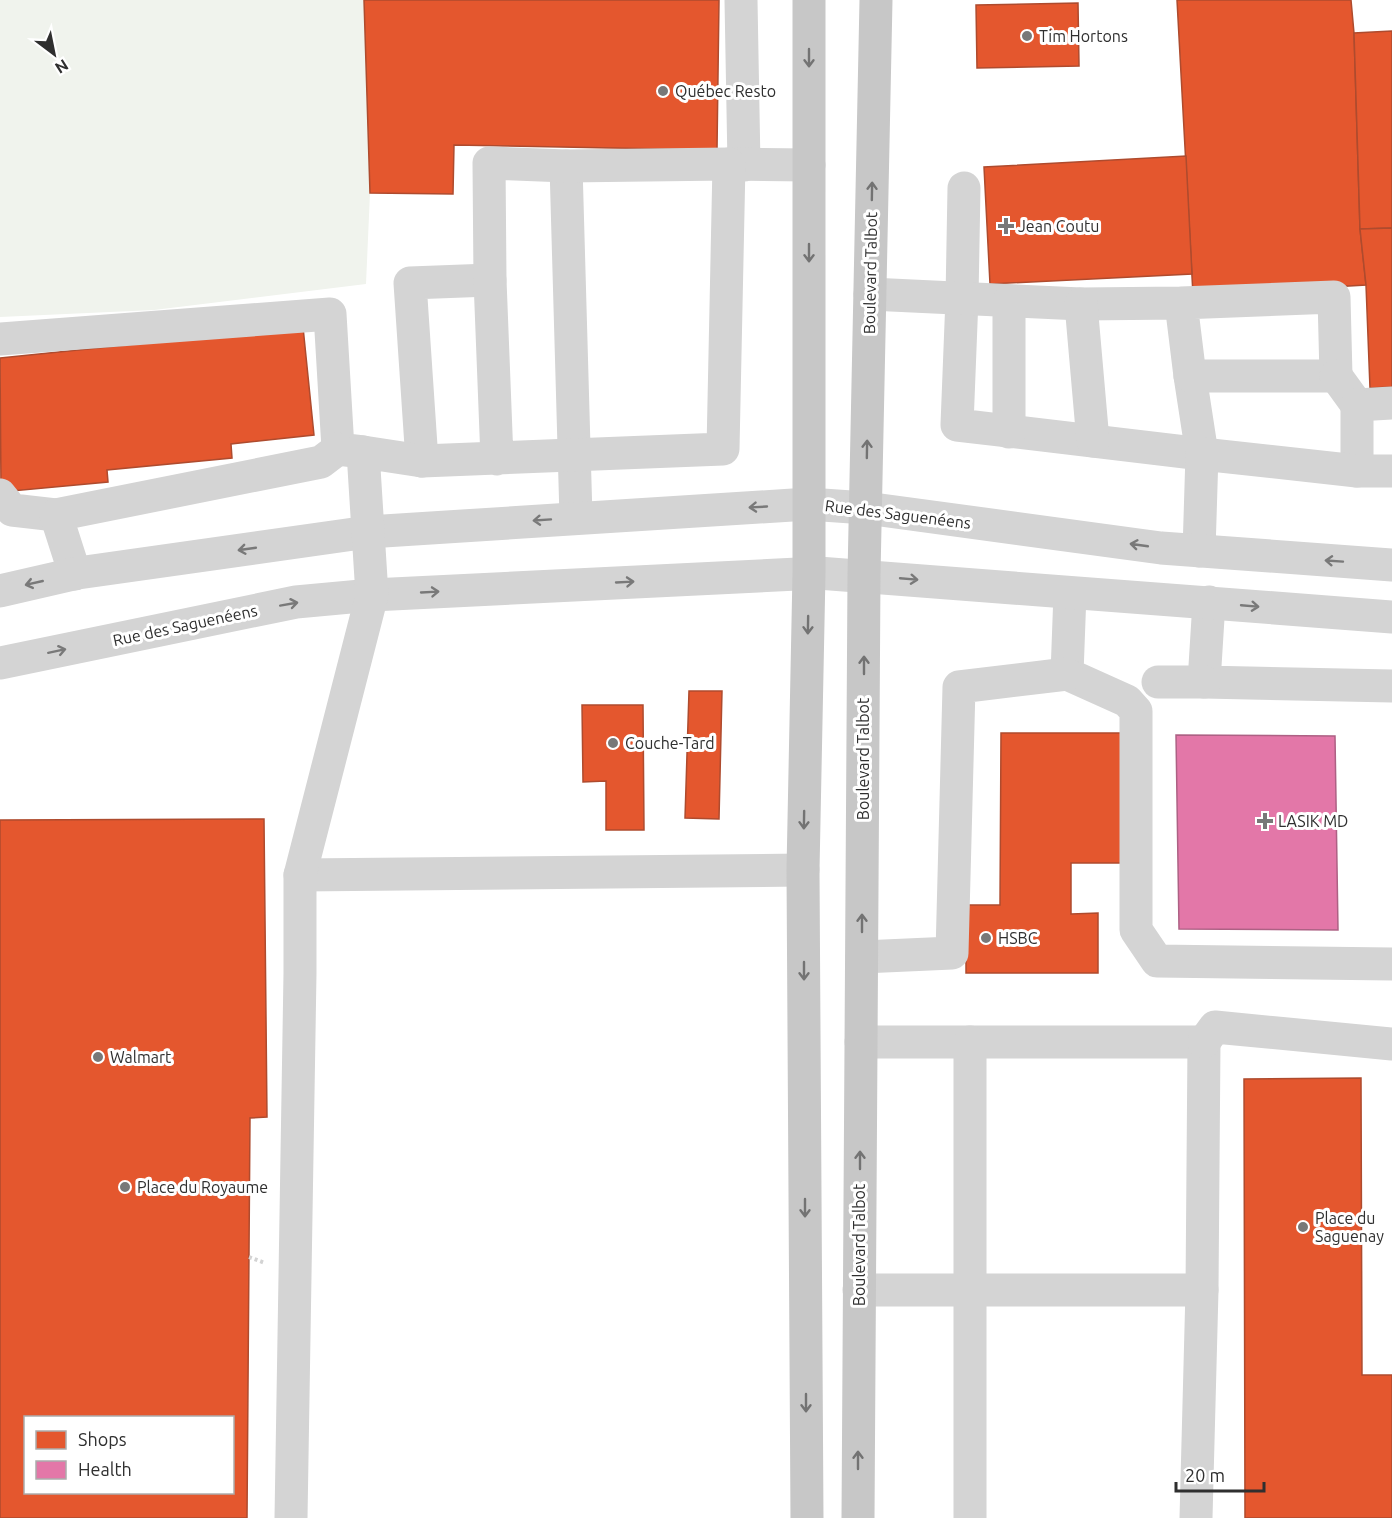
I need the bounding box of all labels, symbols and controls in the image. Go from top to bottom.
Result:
north arrow [24,24,84,84]
place label: Tim Hortons [1039,27,1128,45]
marker: Tim Hortons [1020,29,1034,43]
one-way arrow [803,48,815,68]
text: N [52,56,72,78]
place label: Québec Resto [675,82,776,100]
marker: Québec Resto [656,84,670,98]
one-way arrow [866,182,878,202]
street label: Boulevard Talbot [860,211,880,334]
place label: Jean Coutu [1018,217,1099,235]
marker: Jean Coutu [999,219,1013,233]
one-way arrow [803,243,815,263]
one-way arrow [861,440,873,460]
street label: Rue des Saguenéens [824,496,972,532]
one-way arrow [749,502,769,513]
one-way arrow [533,514,553,525]
one-way arrow [1130,540,1150,551]
one-way arrow [238,544,258,555]
one-way arrow [1324,555,1344,566]
one-way arrow [898,574,918,585]
one-way arrow [615,577,635,588]
one-way arrow [25,578,44,590]
one-way arrow [420,587,440,598]
one-way arrow [279,598,299,609]
street label: Rue des Saguenéens [111,601,259,649]
one-way arrow [1239,601,1259,612]
one-way arrow [802,615,813,635]
one-way arrow [47,645,67,656]
one-way arrow [858,655,870,675]
street label: Boulevard Talbot [854,697,872,820]
place label: Couche-Tard [625,734,715,752]
marker: Couche-Tard [606,736,620,750]
one-way arrow [798,810,810,830]
marker: LASIK MD [1256,812,1274,830]
place label: LASIK MD [1278,812,1348,830]
one-way arrow [856,913,868,933]
place label: HSBC [998,929,1038,947]
marker: HSBC [979,931,993,945]
one-way arrow [798,960,809,980]
place label: Walmart [110,1048,172,1066]
marker: Walmart [91,1050,105,1064]
one-way arrow [854,1150,866,1170]
place label: Place du Royaume [137,1178,268,1196]
marker: Place du Royaume [118,1180,132,1194]
street label: Boulevard Talbot [850,1183,868,1306]
one-way arrow [799,1197,811,1217]
place label: Place du Saguenay [1315,1209,1384,1245]
marker: Place du Saguenay [1296,1220,1310,1234]
one-way arrow [800,1392,812,1412]
legend [24,1416,234,1494]
text: Shops [78,1429,127,1449]
one-way arrow [852,1450,864,1470]
scale bar [1176,1455,1264,1493]
text: Health [78,1459,132,1479]
text: 20 m [1185,1465,1225,1485]

